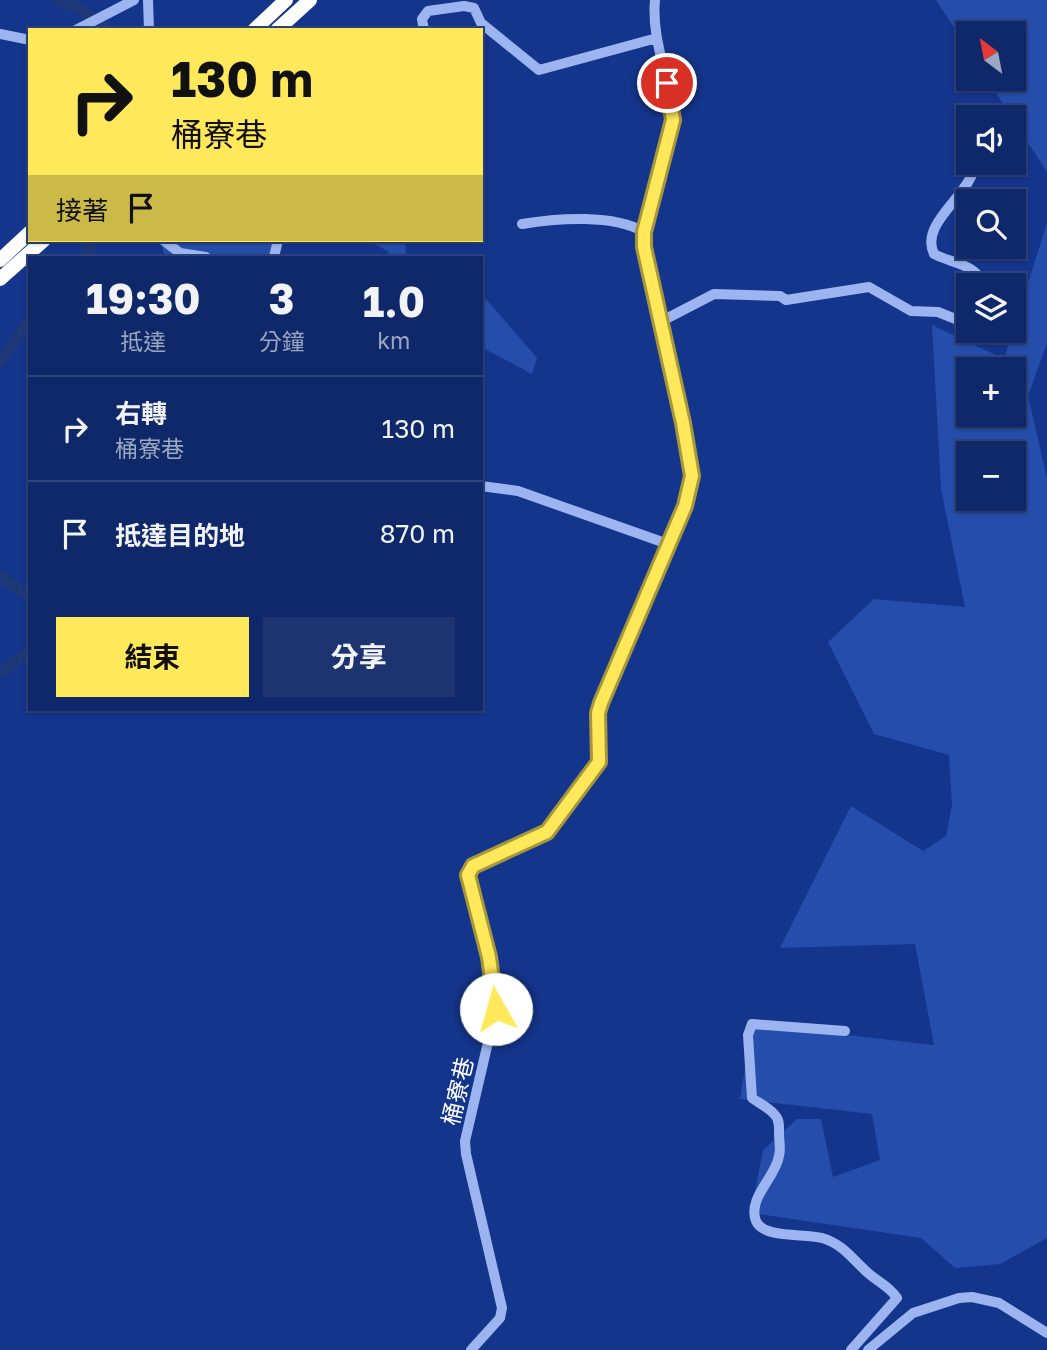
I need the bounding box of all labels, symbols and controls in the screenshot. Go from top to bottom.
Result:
north arrow [956,21,1026,91]
map controls [956,21,1026,511]
text: 130 m [171,49,313,108]
pin [637,53,697,113]
icon: right [56,56,147,147]
icon: arrive [648,64,686,102]
button: sound [956,105,1026,175]
text: 桶寮巷 [171,115,267,153]
icon: arrive [122,189,160,227]
button: search [956,189,1026,259]
text: 接著 [56,195,108,226]
text: 19:30 [86,273,201,323]
text: 3 [269,273,294,323]
button: layers [956,273,1026,343]
text: 1.0 [363,276,425,326]
text: km [377,326,410,354]
text: 抵達 [120,327,166,355]
text: 分鐘 [259,327,305,355]
button: + [956,357,1026,427]
text: 右轉 [115,398,167,429]
icon: right [56,410,94,448]
text: 130 m [382,413,455,444]
text: 桶寮巷 [115,434,184,462]
button: − [956,441,1026,511]
icon: arrive [56,515,94,553]
text: 870 m [380,518,455,549]
text: 抵達目的地 [115,520,245,551]
button: 結束 [56,617,249,697]
button: 分享 [263,617,455,697]
position arrow [459,972,533,1046]
street label: 桶寮巷 [436,1054,478,1128]

